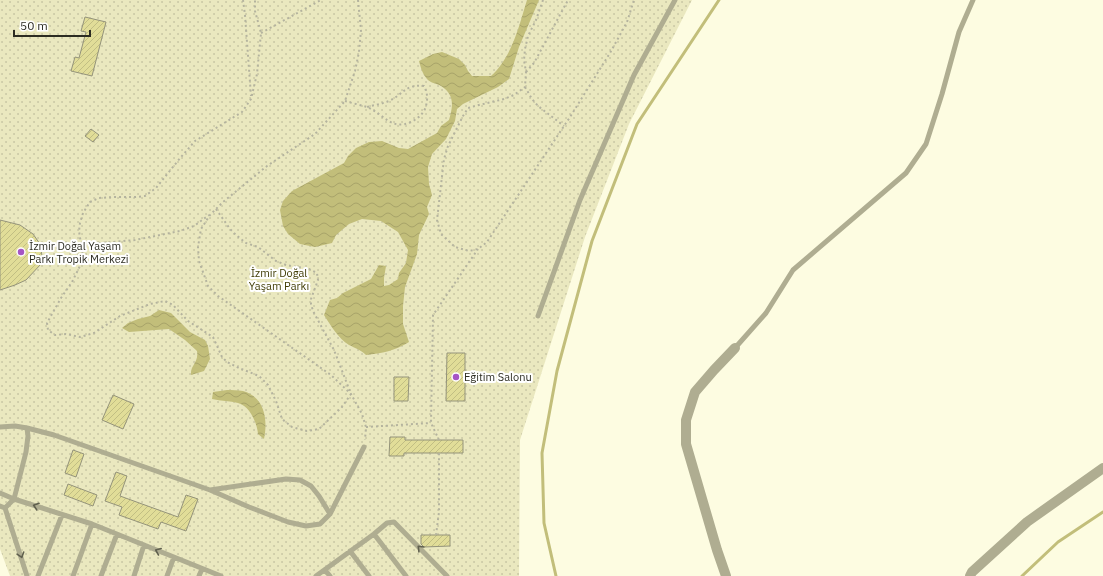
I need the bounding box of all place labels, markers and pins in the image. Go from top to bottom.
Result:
place label: İzmir Doğal Yaşam Parkı Tropik Merkezi [29,239,129,266]
marker: İzmir Doğal Yaşam Parkı Tropik Merkezi [16,247,26,257]
place label: Eğitim Salonu [464,370,532,384]
marker: Eğitim Salonu [451,372,461,382]

